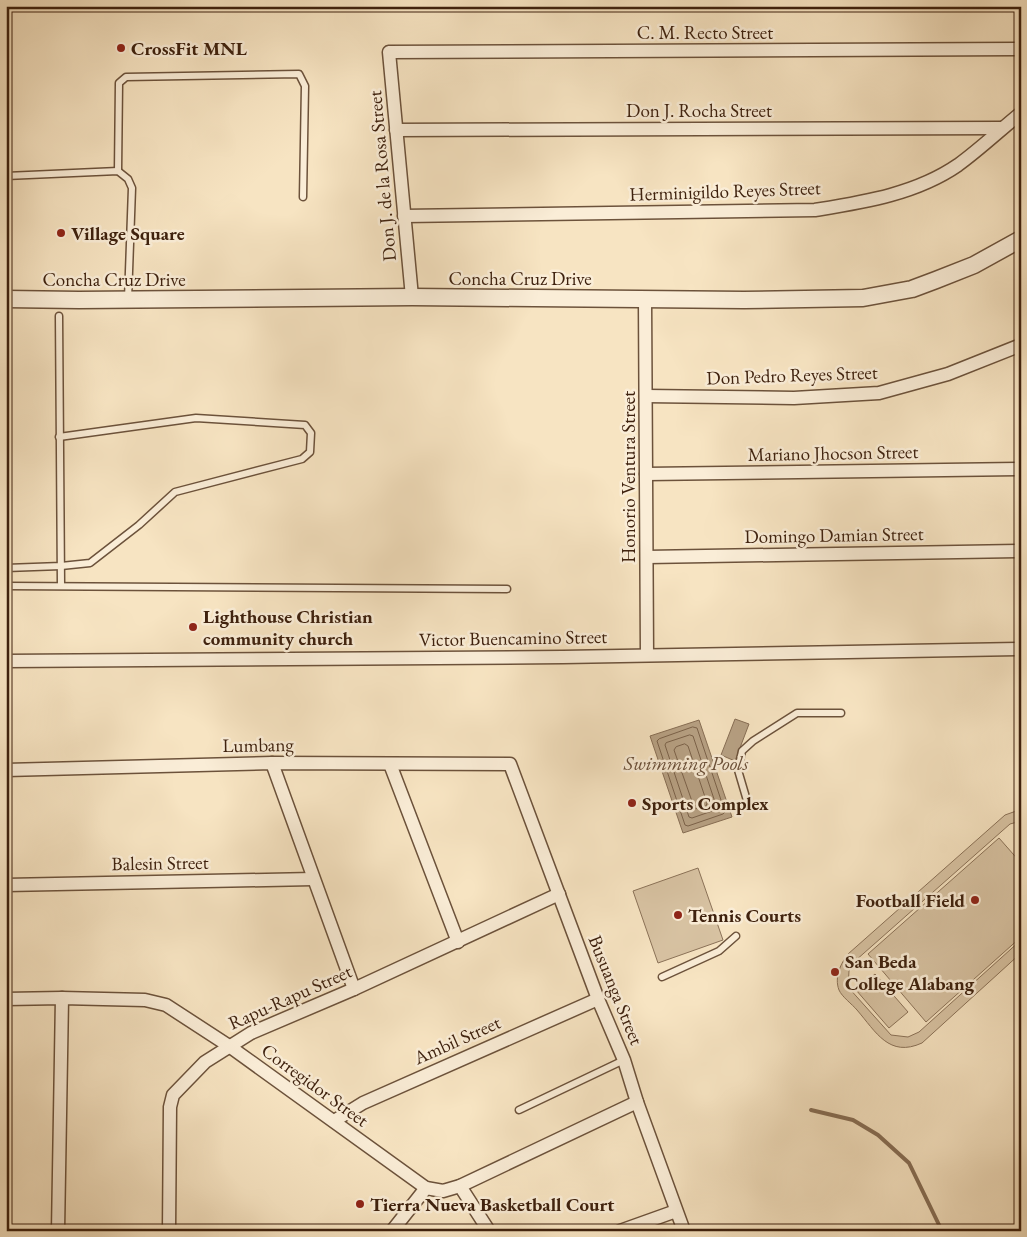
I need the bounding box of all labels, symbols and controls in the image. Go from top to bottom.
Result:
street label: C. M. Recto Street [637,20,773,45]
place label: CrossFit MNL [131,36,248,61]
marker: CrossFit MNL [115,42,127,54]
street label: Don J. de la Rosa Street [362,90,402,262]
street label: Don J. Rocha Street [626,98,772,123]
street label: Herminigildo Reyes Street [629,175,821,207]
place label: Village Square [71,221,185,246]
marker: Village Square [55,227,67,239]
street label: Concha Cruz Drive [448,266,592,291]
street label: Concha Cruz Drive [42,267,186,292]
street label: Don Pedro Reyes Street [706,360,878,390]
street label: Honorio Ventura Street [616,391,641,563]
street label: Mariano Jhocson Street [747,439,919,467]
street label: Domingo Damian Street [744,521,924,549]
place label: Lighthouse Christian community church [203,604,373,651]
marker: Lighthouse Christian community church [187,621,199,633]
street label: Victor Buencamino Street [419,624,607,652]
street label: Lumbang [222,732,295,758]
water label: Swimming Pools [623,750,749,776]
place label: Sports Complex [642,791,769,816]
marker: Sports Complex [626,797,638,809]
street label: Balesin Street [111,850,209,876]
place label: Football Field [856,888,965,913]
marker: Football Field [969,894,981,906]
place label: Tennis Courts [688,903,801,928]
marker: Tennis Courts [672,909,684,921]
street label: Busuanga Street [583,931,649,1049]
place label: San Beda College Alabang [845,949,975,996]
street label: Rapu-Rapu Street [224,959,356,1035]
marker: San Beda College Alabang [829,966,841,978]
street label: Ambil Street [409,1010,504,1071]
street label: Corregidor Street [256,1038,374,1132]
place label: Tierra Nueva Basketball Court [370,1192,614,1217]
marker: Tierra Nueva Basketball Court [354,1198,366,1210]

